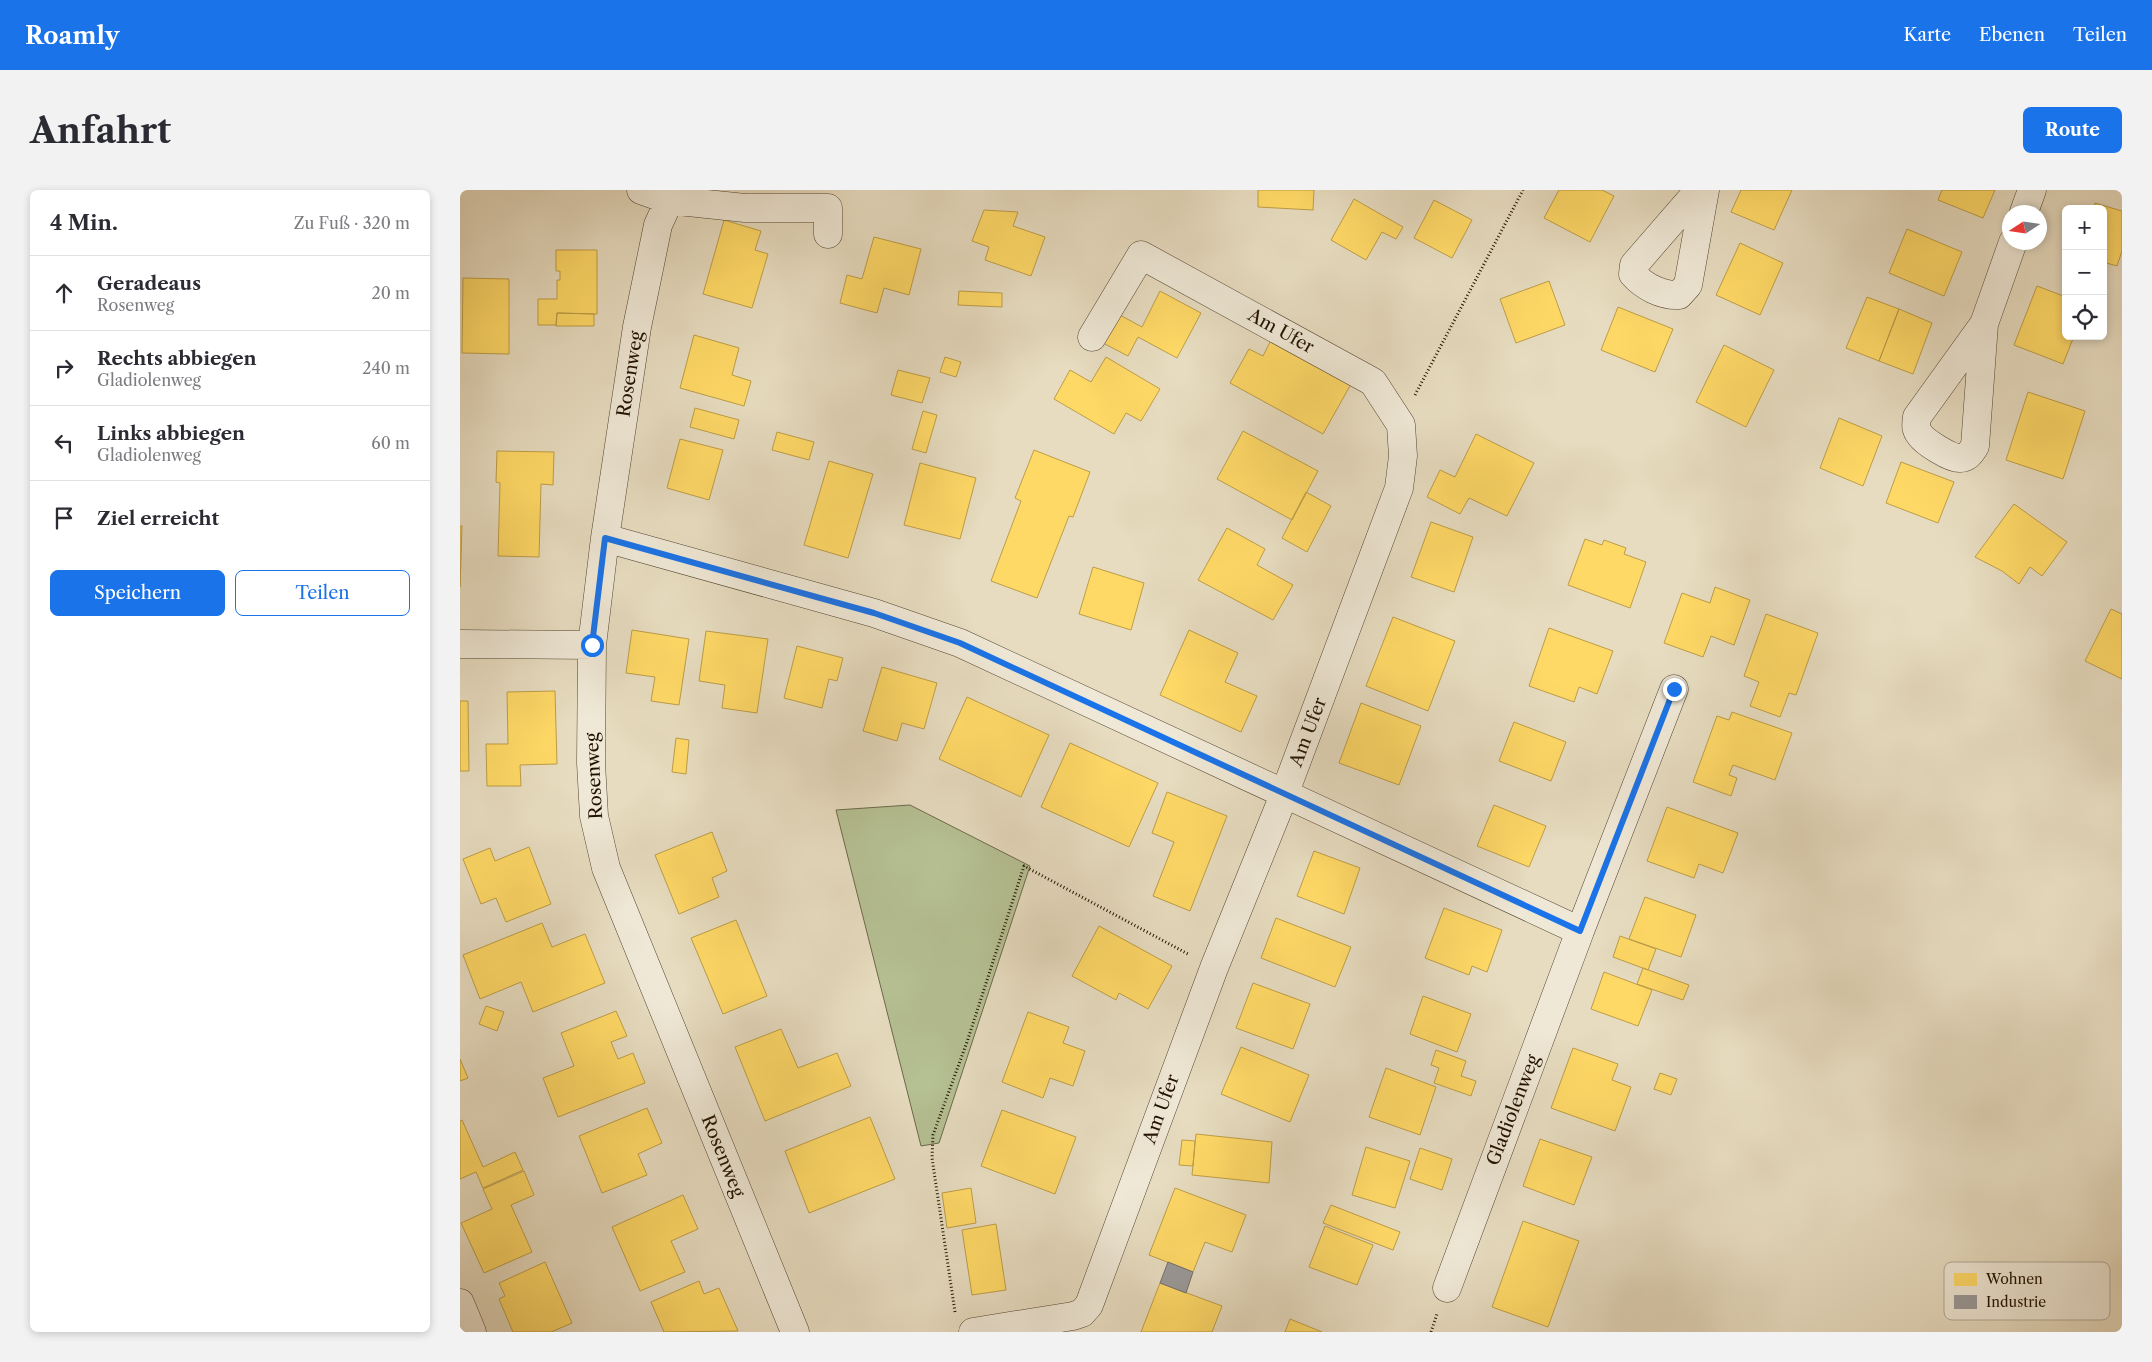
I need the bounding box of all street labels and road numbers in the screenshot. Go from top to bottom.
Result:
street label: Am Ufer [1243,303,1318,358]
street label: Rosenweg [612,329,648,419]
street label: Am Ufer [1284,694,1331,771]
street label: Rosenweg [581,732,607,820]
street label: Gladiolenweg [1482,1051,1544,1169]
street label: Am Ufer [1138,1071,1184,1148]
street label: Rosenweg [697,1112,750,1201]

